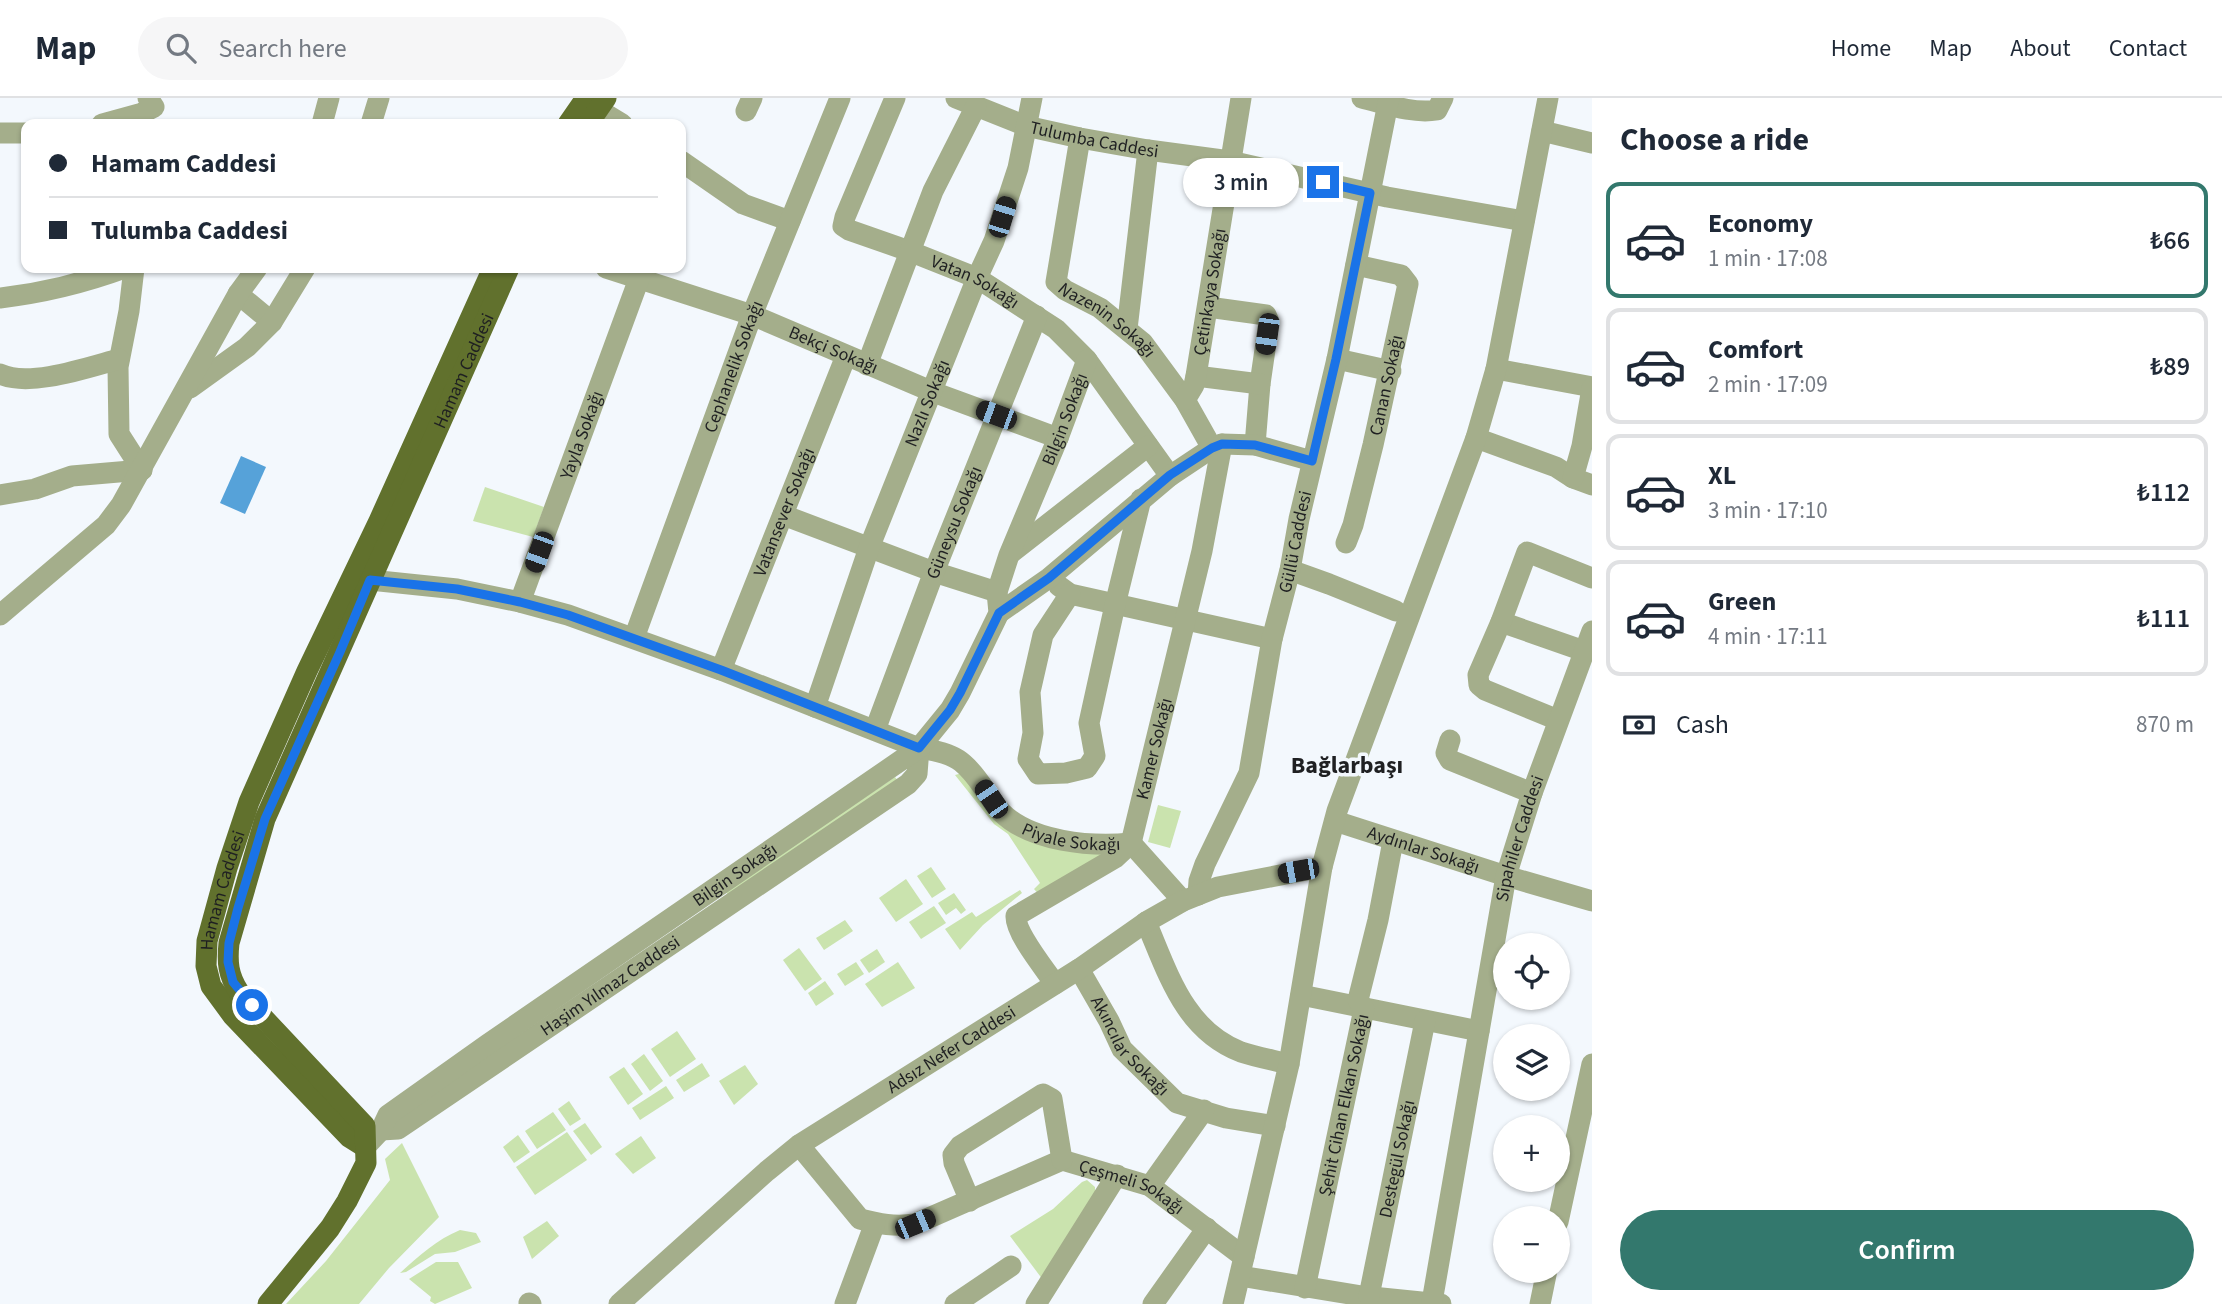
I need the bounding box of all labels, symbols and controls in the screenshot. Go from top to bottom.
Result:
search box [138,17,628,80]
text: Map [35,25,96,72]
icon: search [162,29,200,67]
text: Search here [218,30,347,67]
text: Home [1831,31,1891,66]
text: Map [1929,31,1972,66]
text: About [2010,31,2071,66]
text: Contact [2109,31,2187,66]
street label: Tulumba Caddesi [1027,115,1160,164]
text: Choose a ride [1620,117,1809,163]
text: Hamam Caddesi [91,145,276,182]
callout: 3 min [1183,158,1298,206]
text: 3 min [1214,166,1268,199]
route end [1307,166,1339,198]
car [986,194,1019,240]
text: Economy [1708,205,1813,242]
icon: car [1624,209,1687,272]
text: Tulumba Caddesi [91,212,288,249]
text: ₺66 [2150,222,2190,259]
street label: Çetinkaya Sokağı [1187,226,1232,357]
text: 1 min · 17:08 [1708,242,1828,275]
street label: Vatan Sokağı [927,248,1024,315]
street label: Nazenin Sokağı [1052,277,1162,362]
street label: Cephanelik Sokağı [698,297,769,436]
street label: Hamam Caddesi [427,309,500,432]
car [1254,312,1281,356]
street label: Bekçi Sokağı [785,320,882,380]
text: Comfort [1708,331,1803,368]
street label: Canan Sokağı [1363,332,1409,438]
icon: car [1624,335,1687,398]
text: ₺89 [2150,348,2190,385]
street label: Nazlı Sokağı [898,356,956,450]
text: 2 min · 17:09 [1708,368,1828,401]
street label: Bilgin Sokağı [1035,369,1094,469]
street label: Yayla Sokağı [553,387,609,484]
car [973,398,1020,432]
street label: Vatansever Sokağı [747,444,821,580]
text: XL [1708,457,1736,494]
icon: car [1624,461,1687,524]
street label: Güneysu Sokağı [920,462,988,583]
text: ₺112 [2137,474,2190,511]
street label: Güllü Caddesi [1272,488,1318,596]
text: 3 min · 17:10 [1708,494,1828,527]
car [522,529,557,575]
text: Green [1708,583,1776,620]
icon: car [1624,587,1687,650]
text: ₺111 [2137,600,2190,637]
text: 4 min · 17:11 [1708,620,1828,653]
street label: Kamer Sokağı [1130,695,1178,802]
icon: cash [1620,706,1658,744]
text: Cash [1676,706,1729,743]
text: 870 m [2136,708,2194,741]
district label: Bağlarbaşı [1291,748,1403,783]
street label: Sipahiler Caddesi [1489,772,1550,904]
car [971,776,1012,822]
street label: Piyale Sokağı [1018,816,1121,857]
street label: Aydınlar Sokağı [1364,820,1483,879]
street label: Hamam Caddesi [194,827,251,951]
street label: Bilgin Sokağı [688,837,782,912]
car [1276,857,1321,885]
street label: Haşim Yılmaz Caddesi [535,929,685,1042]
map controls [1493,933,1570,1283]
button: locate [1493,933,1570,1010]
route start [236,989,268,1021]
street label: Akıncılar Sokağı [1085,991,1175,1101]
street label: Adsız Nefer Caddesi [882,999,1020,1099]
street label: Şehit Cihan Elkan Sokağı [1312,1012,1375,1198]
button: layers [1493,1024,1570,1101]
street label: Destegül Sokağı [1373,1098,1421,1220]
button: + [1493,1115,1570,1192]
street label: Çeşmeli Sokağı [1076,1153,1190,1220]
car [892,1206,939,1242]
button: − [1493,1206,1570,1283]
button: Confirm [1620,1210,2194,1290]

